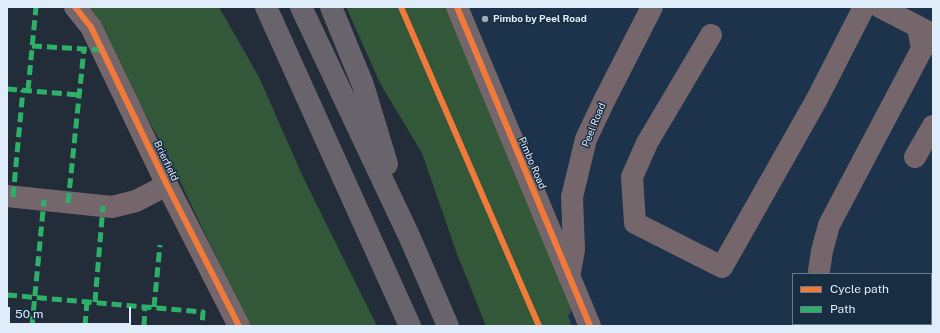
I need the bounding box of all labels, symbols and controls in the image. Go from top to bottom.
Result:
place label: Pimbo by Peel Road [493,13,587,25]
marker: Pimbo by Peel Road [480,14,490,24]
street label: Peel Road [580,101,608,149]
street label: Pimbo Road [516,135,548,191]
street label: Brierfield [151,139,181,183]
legend [792,273,932,325]
text: Cycle path [830,282,889,296]
scale bar [10,299,133,325]
text: Path [830,302,856,316]
text: 50 m [15,307,43,321]

